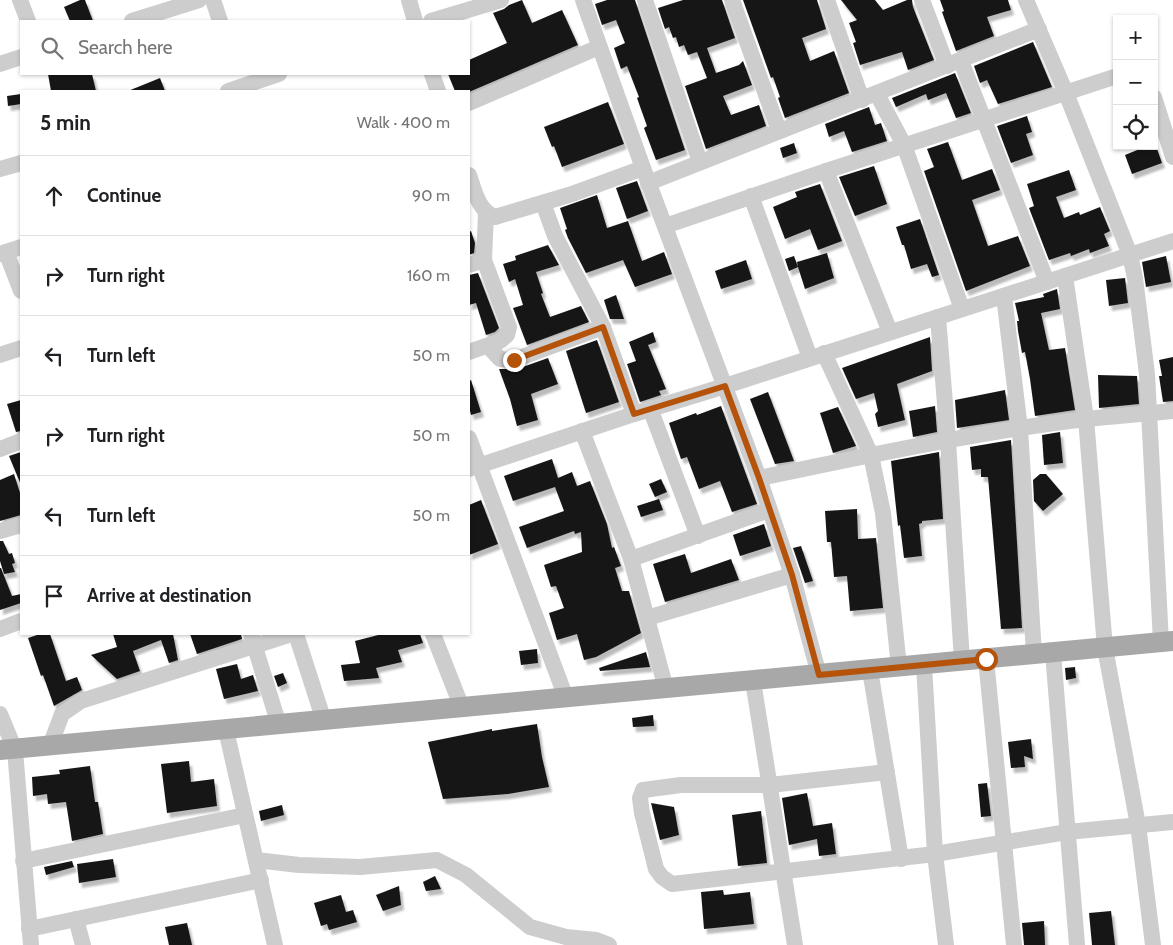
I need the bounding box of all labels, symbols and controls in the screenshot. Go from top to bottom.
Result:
map controls [1113,15,1158,150]
button: + [1113,15,1158,60]
search box [20,20,470,75]
icon: search [38,34,66,62]
text: Search here [78,36,172,59]
button: − [1113,60,1158,105]
button: locate [1113,105,1158,150]
text: 5 min [40,110,91,135]
text: Walk · 400 m [357,113,450,132]
icon: ahead [40,182,68,210]
text: Continue [87,184,161,207]
text: 90 m [412,186,450,205]
icon: right [40,262,68,290]
text: Turn right [87,264,165,287]
text: 160 m [407,266,450,285]
icon: left [40,342,68,370]
text: Turn left [87,344,155,367]
text: 50 m [413,346,450,365]
route end [503,349,526,372]
icon: right [40,422,68,450]
text: Turn right [87,424,165,447]
text: 50 m [413,426,450,445]
icon: left [40,502,68,530]
text: Turn left [87,504,155,527]
text: 50 m [413,506,450,525]
icon: arrive [40,582,68,610]
text: Arrive at destination [87,584,251,607]
route start [975,648,998,671]

